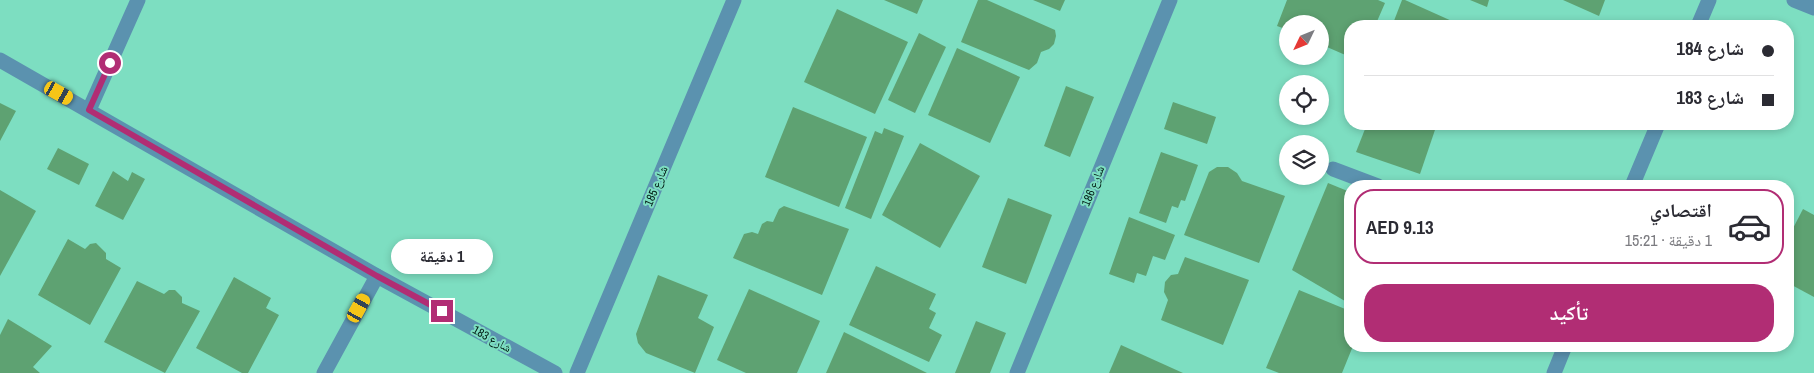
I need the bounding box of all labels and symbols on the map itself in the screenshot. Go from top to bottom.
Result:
north arrow [1279,15,1329,65]
route start [99,52,121,74]
car [42,79,75,107]
street label: شارع 185 [640,163,672,208]
street label: شارع 186 [1078,163,1108,208]
callout: 1 دقيقة [391,238,493,274]
car [345,291,372,325]
route end [431,300,453,322]
street label: شارع 183 [470,322,514,356]

